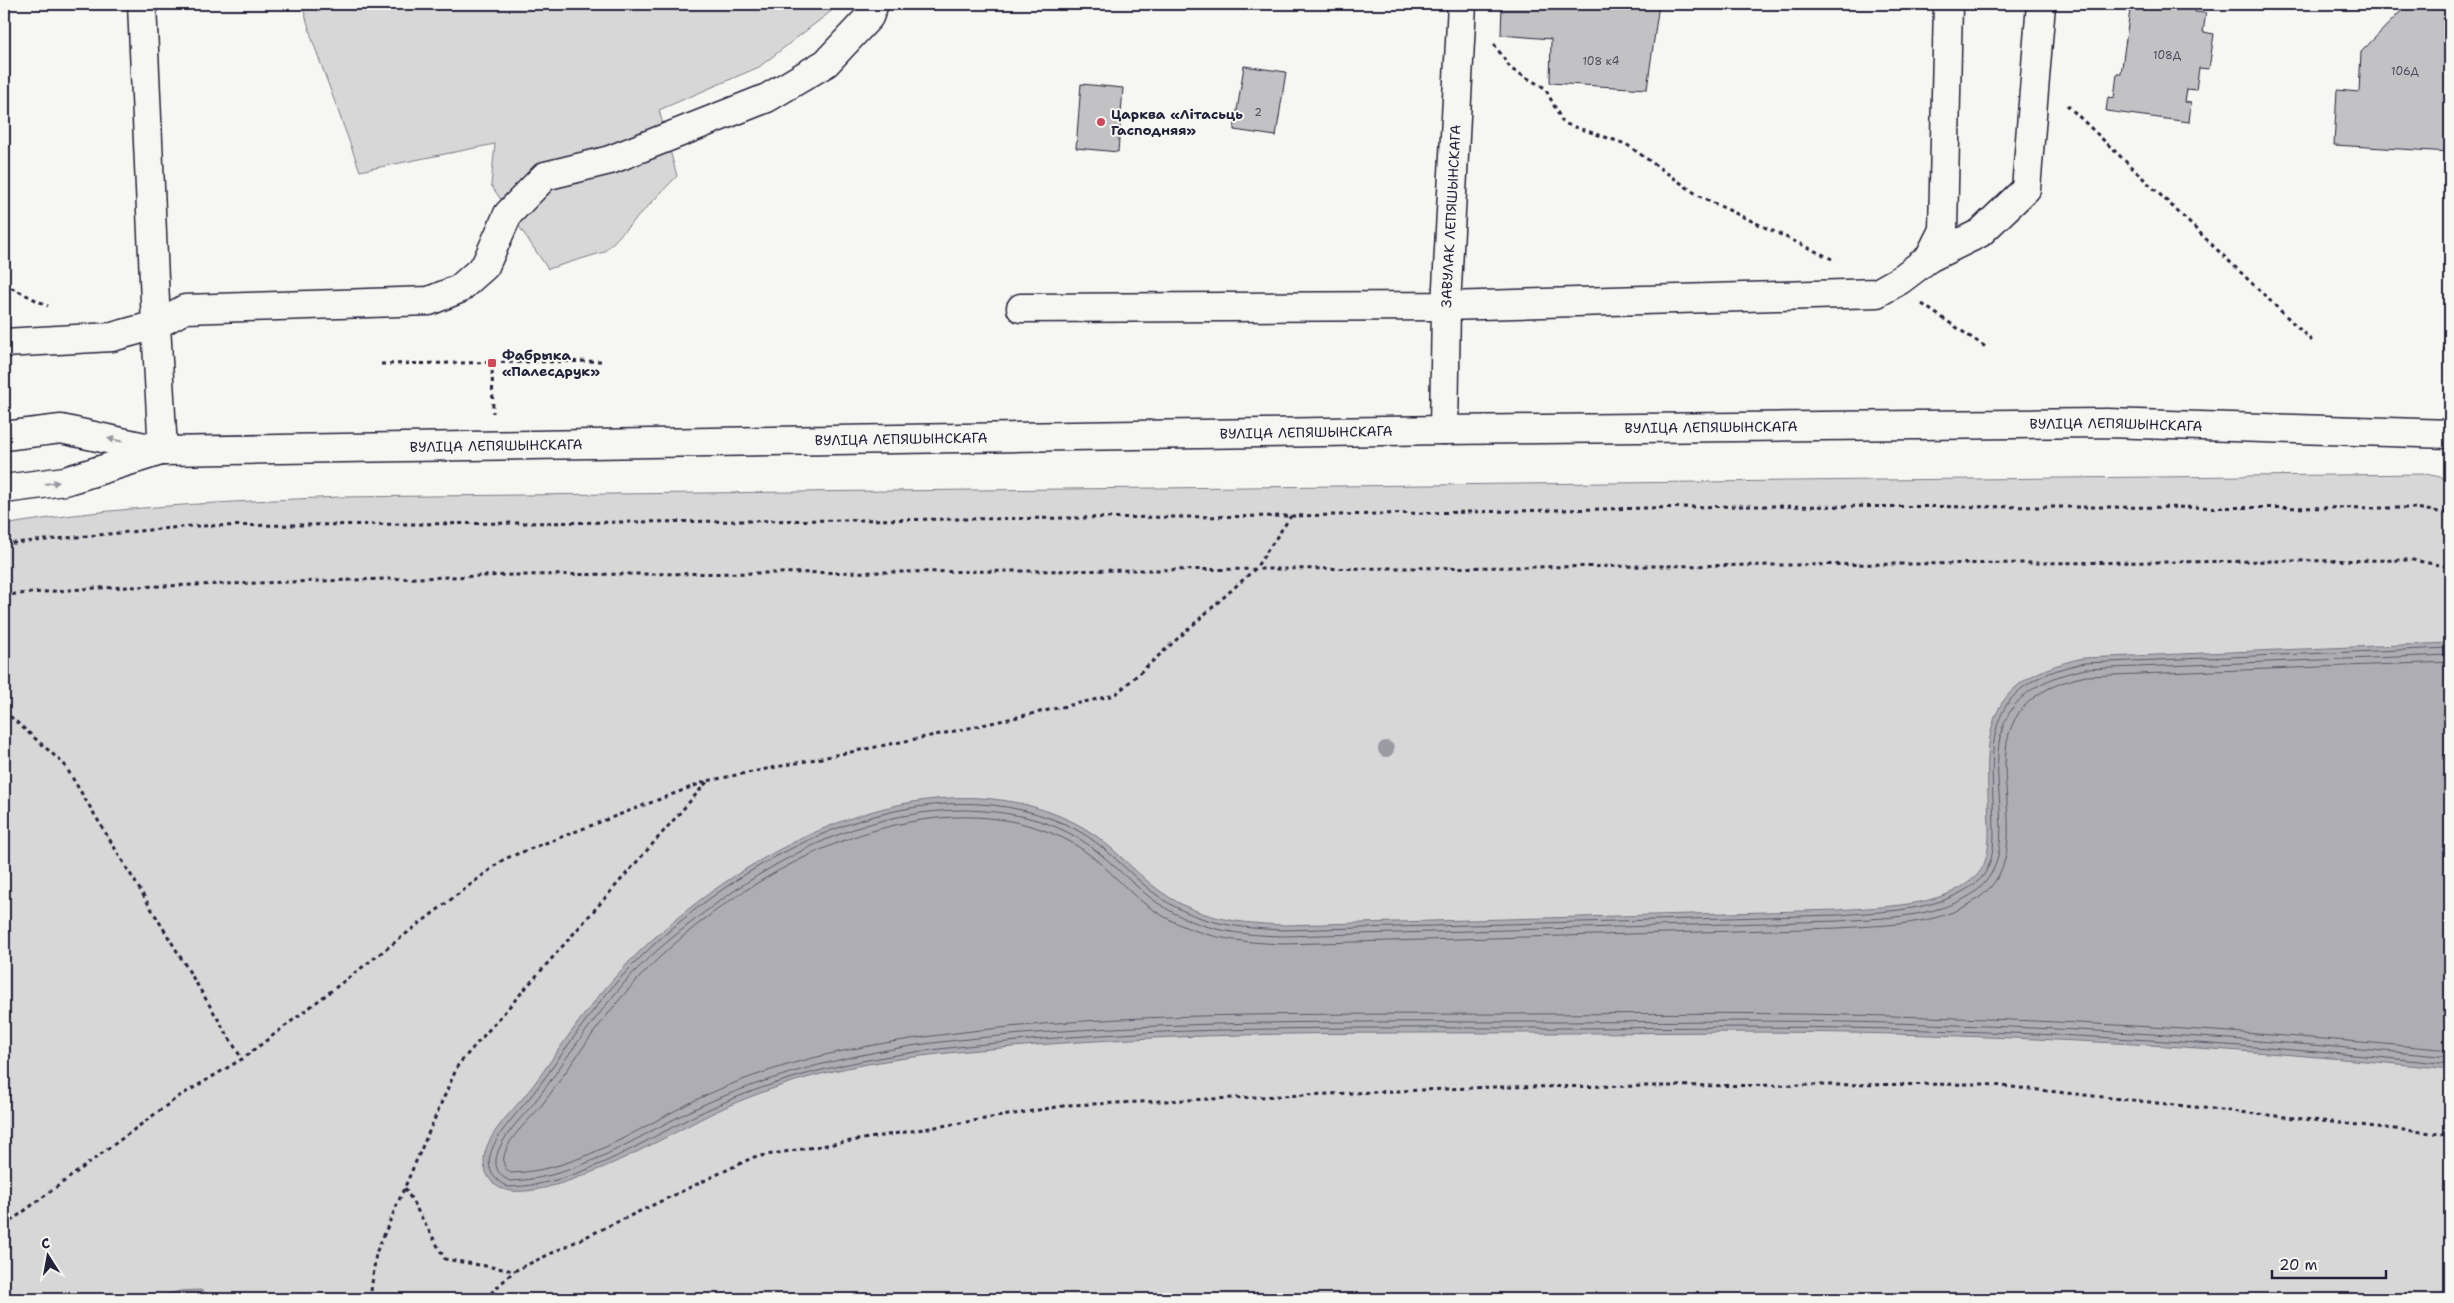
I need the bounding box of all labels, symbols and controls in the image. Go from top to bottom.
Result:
house number: 108Д [2153,48,2182,63]
house number: 108 к4 [1583,54,1620,69]
house number: 106Д [2391,64,2420,79]
place label: Царква «Літасьць Гасподняя» [1111,105,1243,139]
house number: 2 [1254,105,1262,120]
marker: Царква «Літасьць Гасподняя» [1095,116,1107,128]
street label: ЗАВУЛАК ЛЕПЯШЫНСКАГА [1437,124,1465,308]
place label: Фабрыка «Палесдрук» [502,346,600,380]
marker: Фабрыка «Палесдрук» [486,357,498,369]
street label: ВУЛІЦА ЛЕПЯШЫНСКАГА [2029,414,2203,435]
street label: ВУЛІЦА ЛЕПЯШЫНСКАГА [1624,417,1798,437]
street label: ВУЛІЦА ЛЕПЯШЫНСКАГА [1219,422,1393,443]
street label: ВУЛІЦА ЛЕПЯШЫНСКАГА [814,428,988,449]
street label: ВУЛІЦА ЛЕПЯШЫНСКАГА [410,435,583,456]
one-way arrow [108,436,123,444]
one-way arrow [44,479,60,487]
north arrow [22,1230,72,1280]
text: С [40,1234,51,1253]
scale bar [2272,1248,2385,1280]
text: 20 m [2279,1255,2318,1275]

